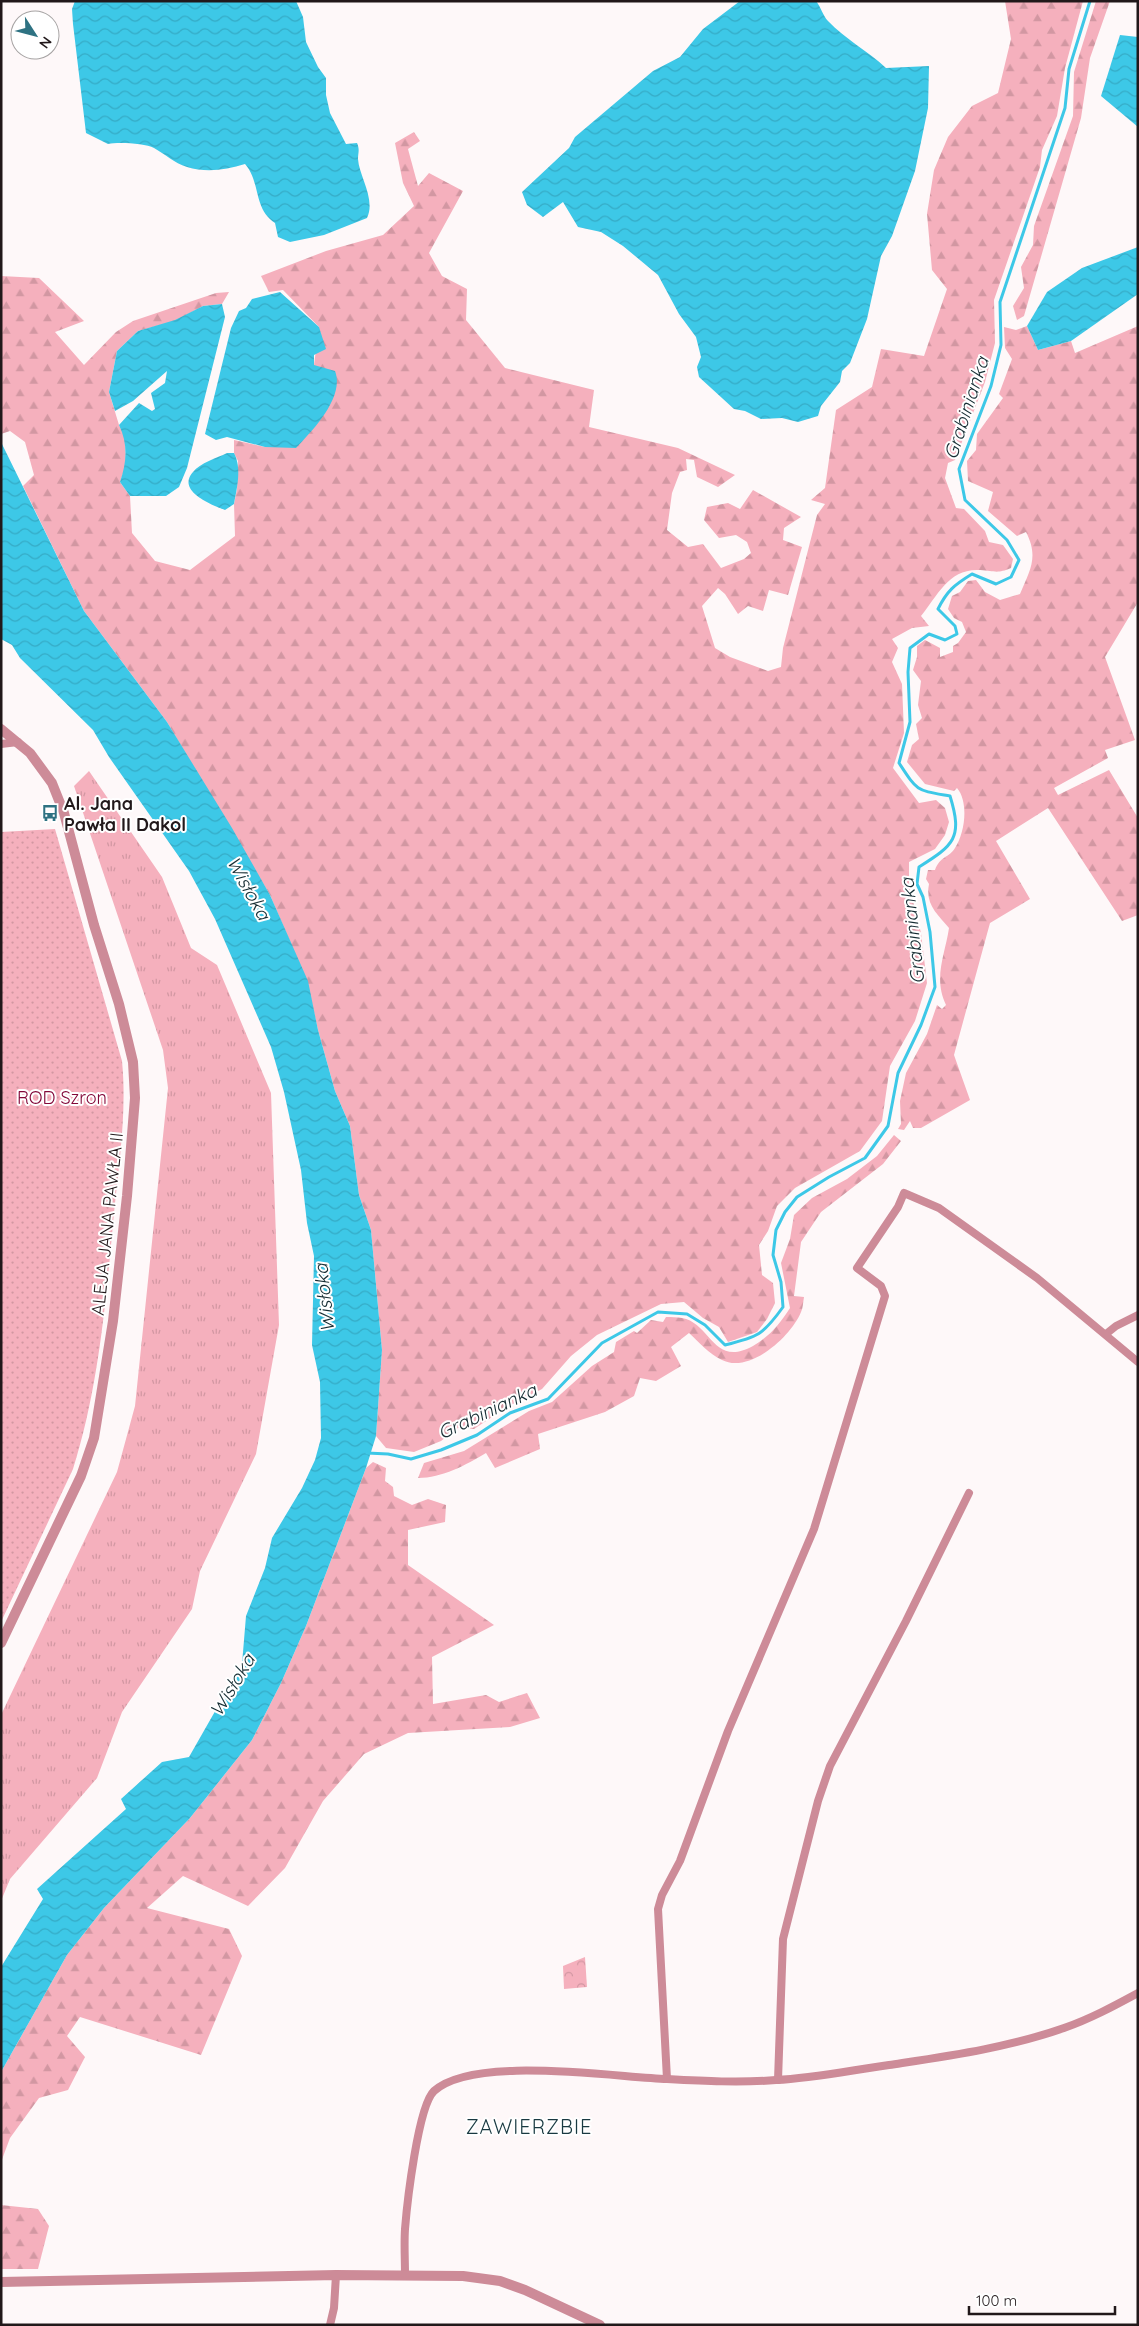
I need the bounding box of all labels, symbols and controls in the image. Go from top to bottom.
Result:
north arrow [10,10,60,60]
text: N [35,33,56,52]
water label: Grabinianka [938,352,994,462]
place label: Al. Jana Pawła II Dakol [64,792,186,836]
bus stop icon: Al. Jana Pawła II Dakol [40,803,60,823]
water label: Wisłoka [222,852,277,925]
water label: Grabinianka [894,875,930,985]
park label: ROD Szron [17,1086,107,1109]
street label: ALEJA JANA PAWŁA II [86,1131,128,1317]
water label: Wisłoka [308,1261,340,1333]
water label: Grabinianka [434,1377,542,1444]
water label: Wisłoka [204,1648,261,1721]
district label: ZAWIERZBIE [466,2114,592,2139]
scale bar [969,2284,1115,2316]
text: 100 m [976,2291,1017,2310]

